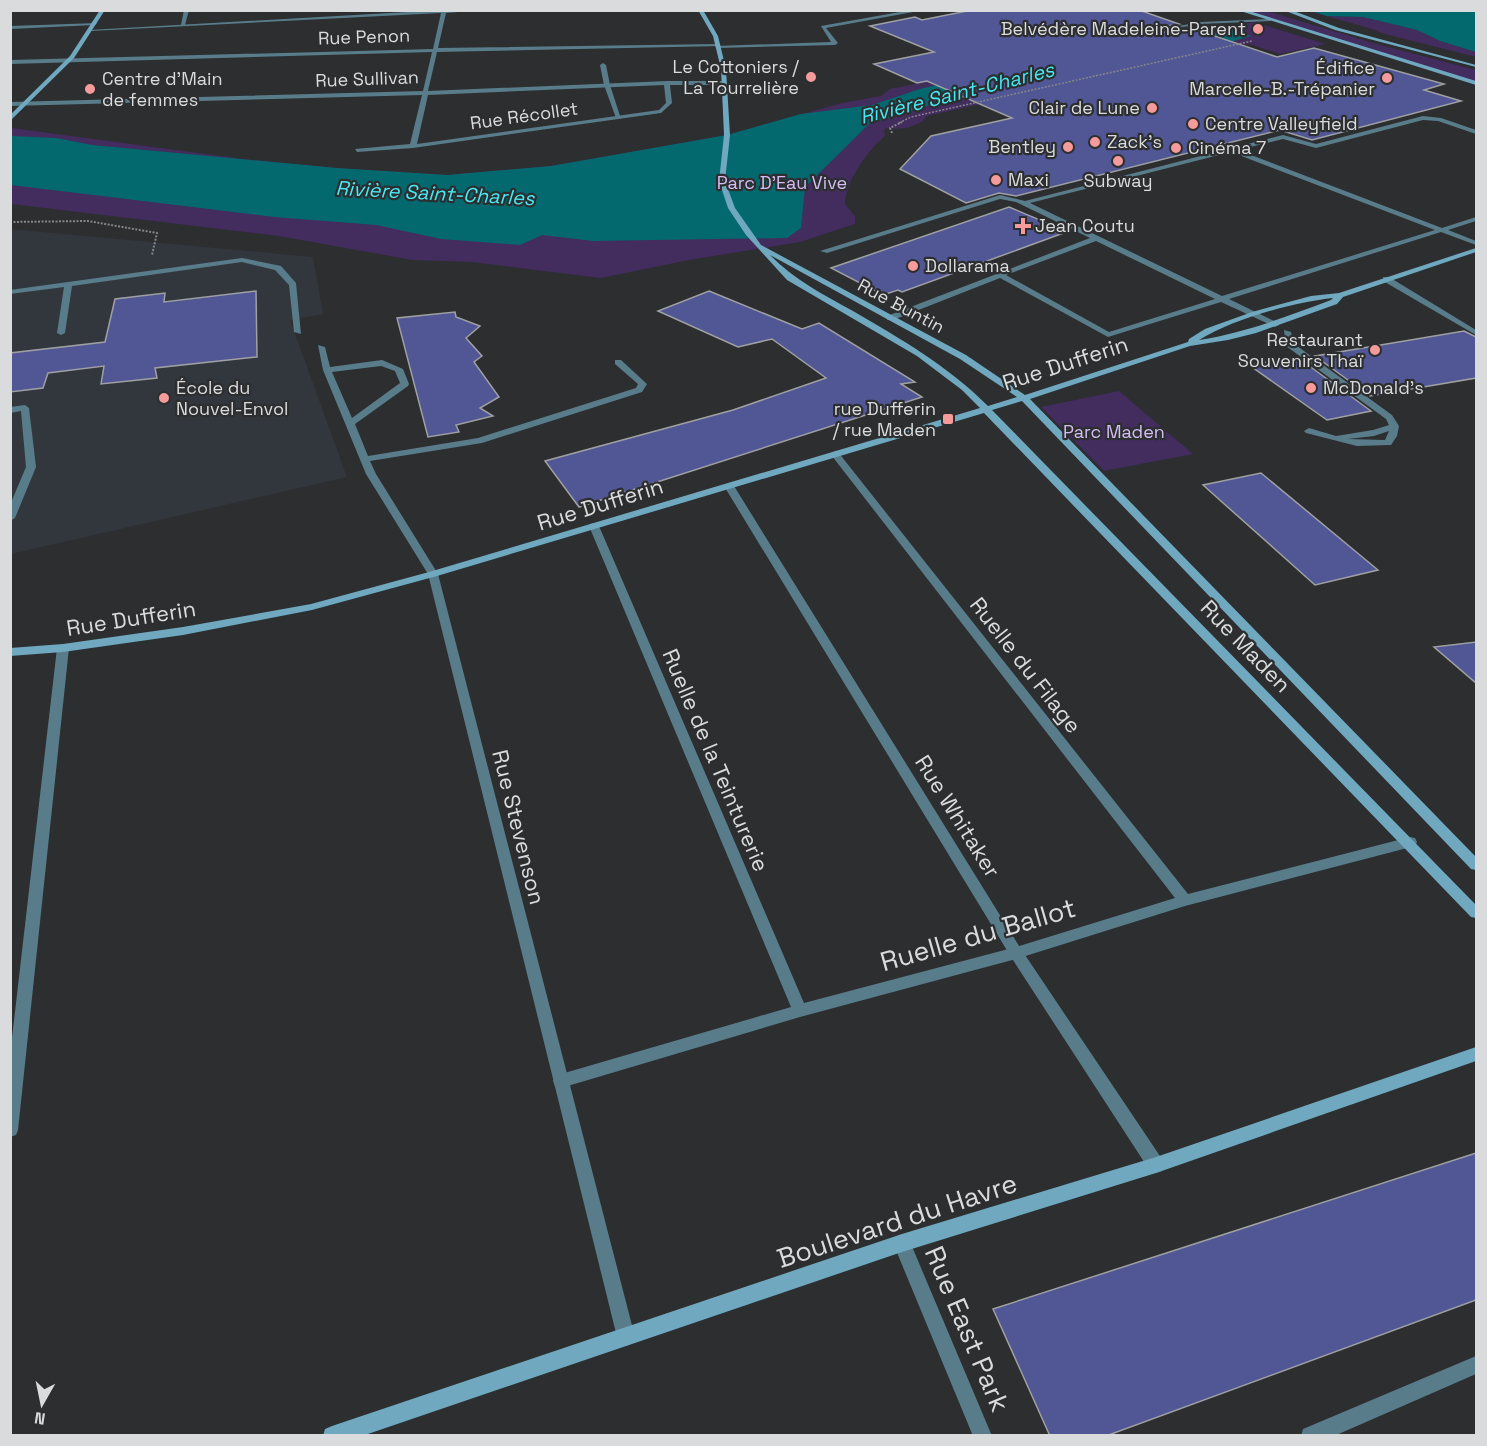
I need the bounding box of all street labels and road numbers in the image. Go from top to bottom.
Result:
street label: Rue Penon [318,23,410,50]
street label: Rue Sullivan [315,65,419,92]
street label: Rue Récollet [468,97,579,134]
street label: Rue Buntin [854,273,949,338]
street label: Rue Dufferin [999,330,1131,396]
street label: Rue Dufferin [533,472,667,536]
street label: Ruelle du Filage [964,591,1088,739]
street label: Rue Dufferin [64,594,198,642]
street label: Rue Maden [1195,594,1297,698]
street label: Ruelle de la Teinturerie [656,644,776,876]
street label: Rue Stevenson [486,747,552,907]
street label: Rue Whitaker [909,750,1007,882]
street label: Ruelle du Ballot [876,890,1080,979]
street label: Boulevard du Havre [772,1165,1021,1276]
street label: Rue East Park [917,1241,1018,1417]

